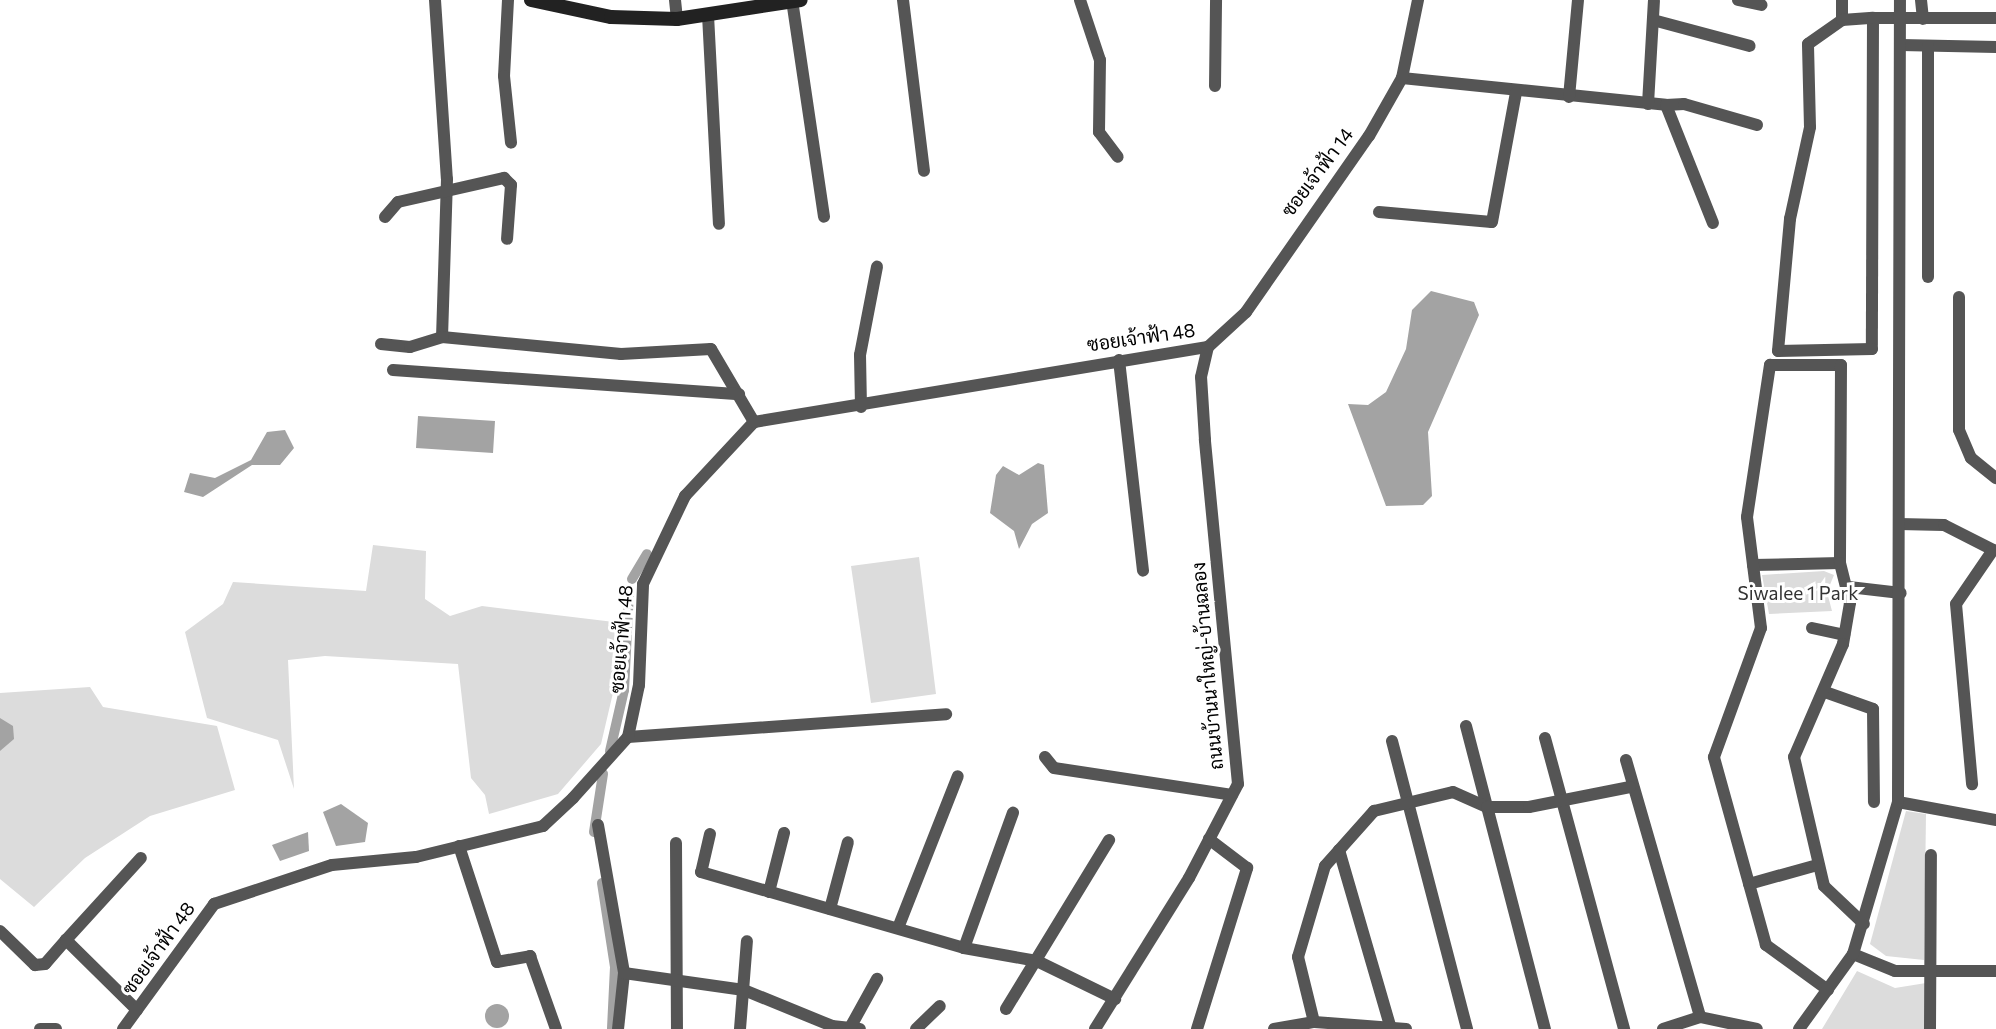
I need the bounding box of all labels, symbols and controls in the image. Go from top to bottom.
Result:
street label: ซอยเจ้าฟ้า 14 [1276,123,1358,221]
street label: ซอยเจ้าฟ้า 48 [1086,318,1196,356]
street label: ถนนบ้านนาใหญ่-บ้านฉลอง [1187,561,1227,771]
park label: Siwalee 1 Park [1737,582,1859,604]
street label: ซอยเจ้าฟ้า 48 [605,584,637,694]
street label: ซอยเจ้าฟ้า 48 [117,897,199,999]

